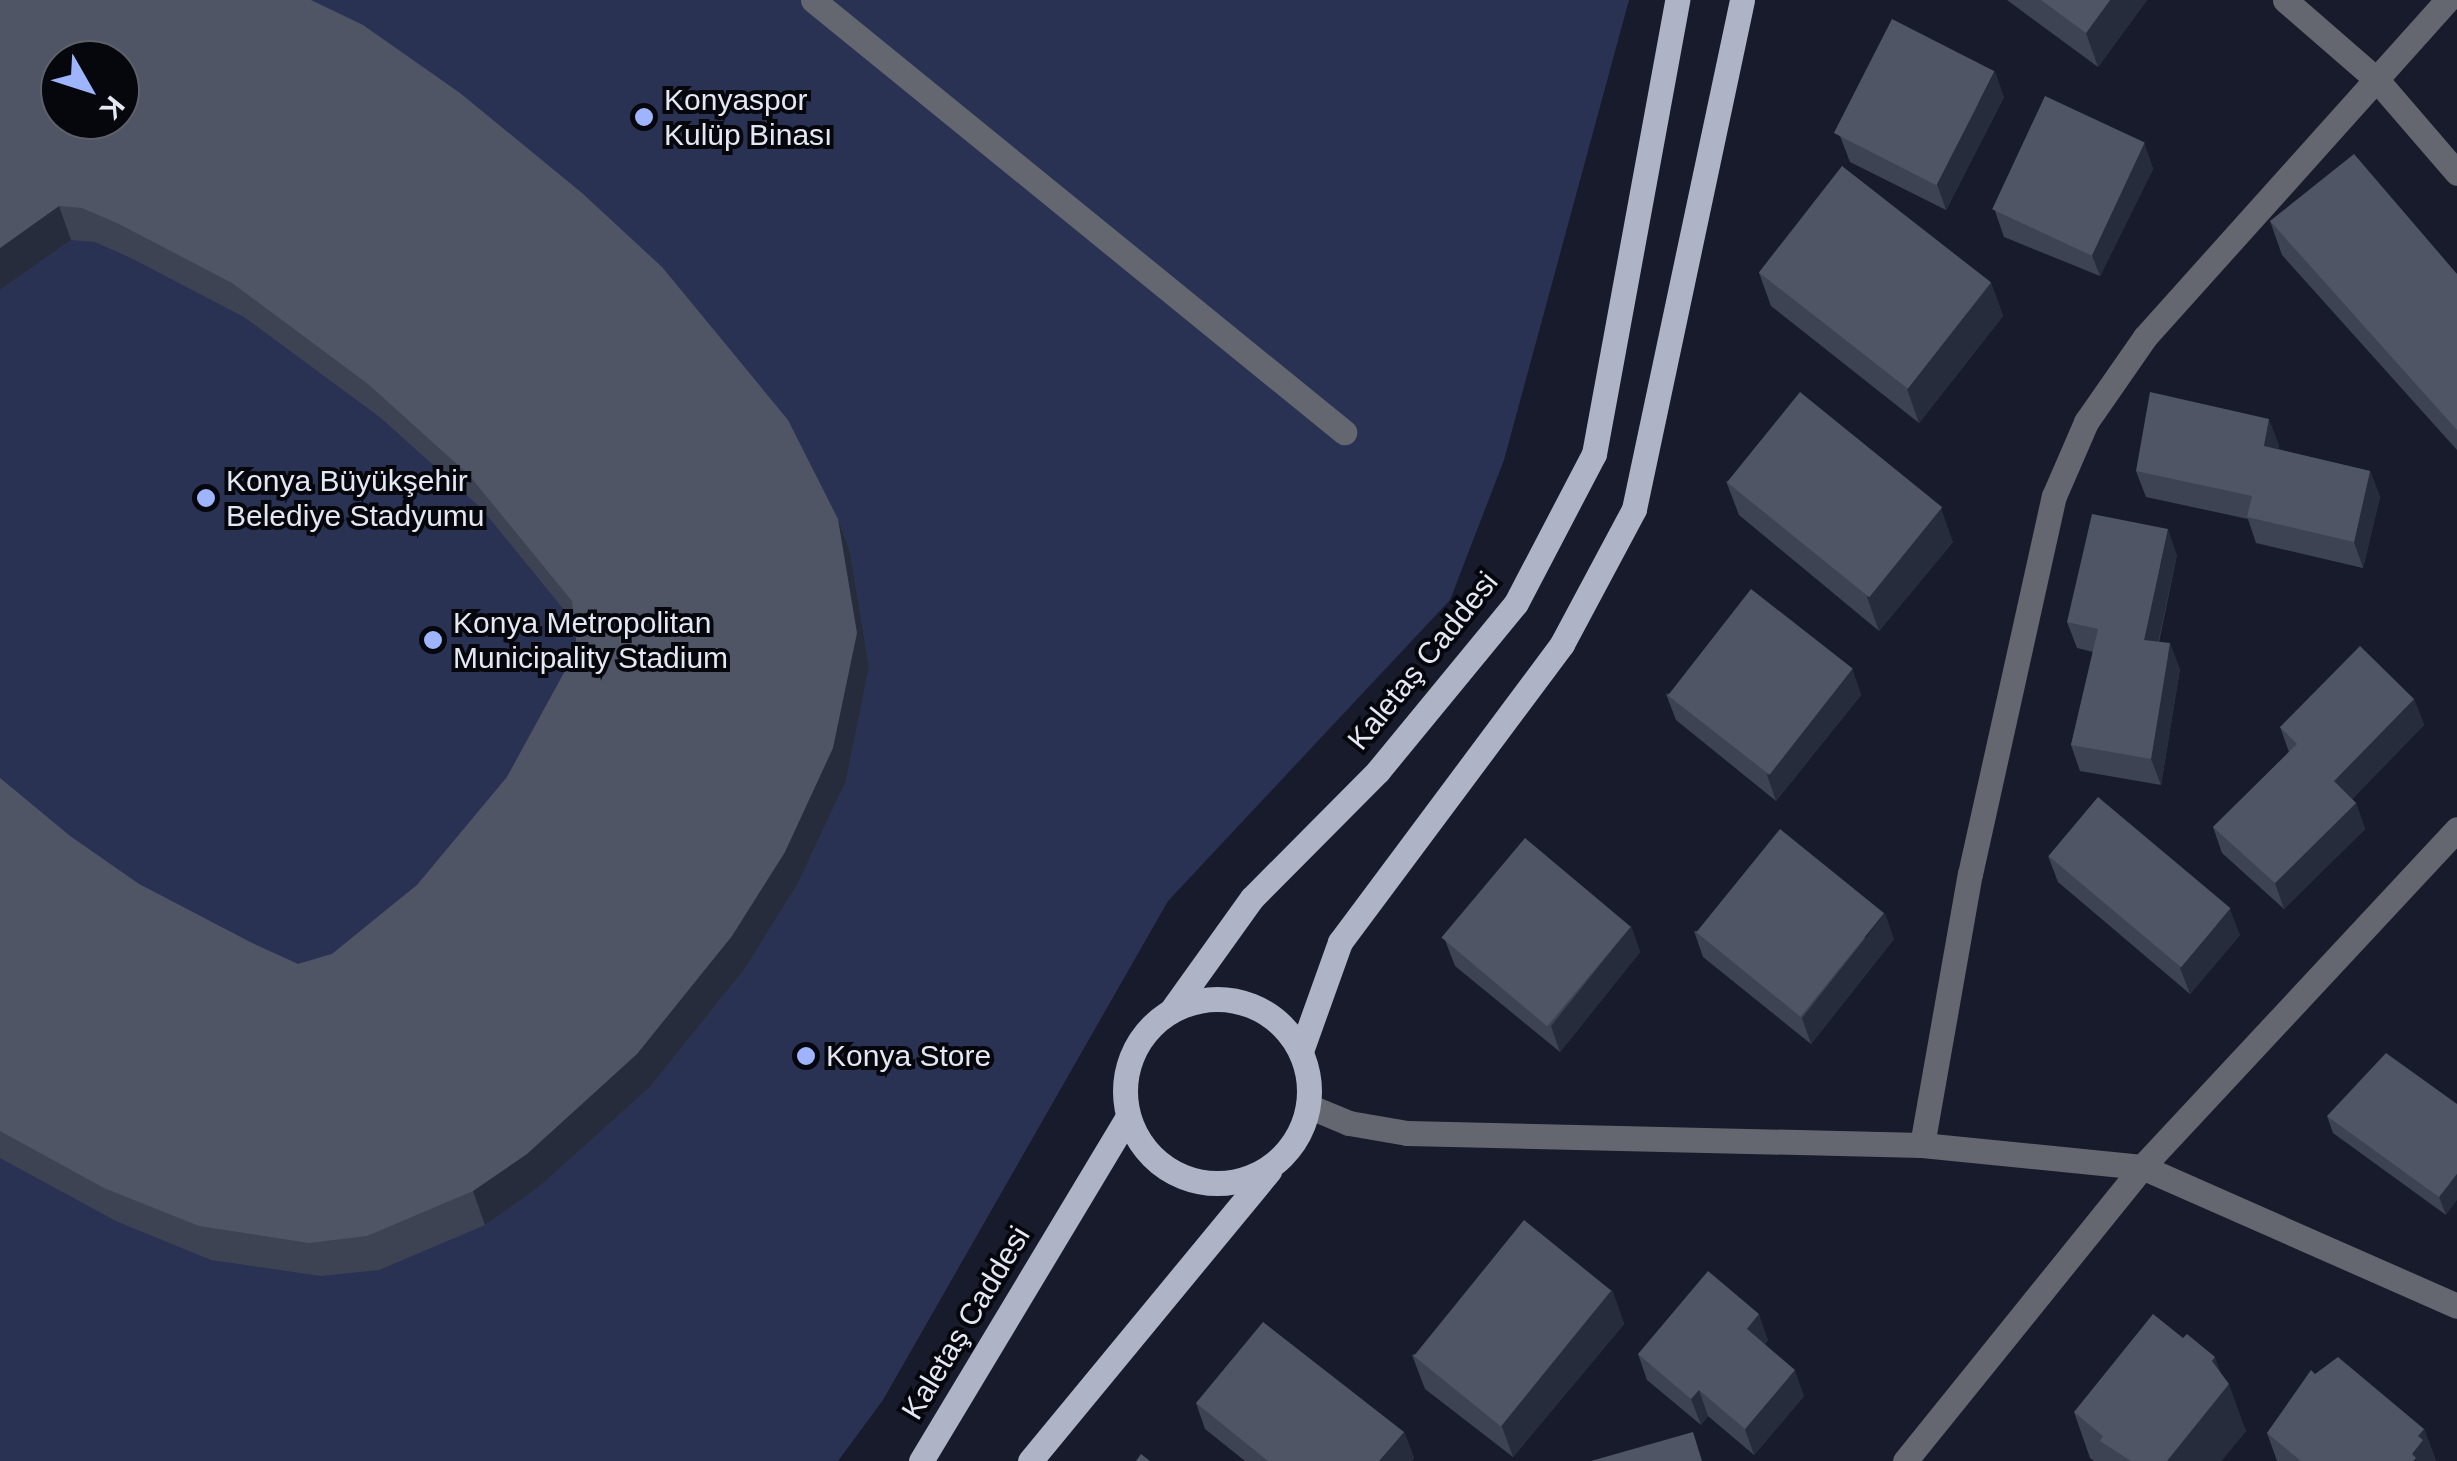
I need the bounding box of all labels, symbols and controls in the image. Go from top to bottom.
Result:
north arrow [40,40,140,140]
place label: Konyaspor Kulüp Binası [664,82,832,152]
text: K [94,90,131,126]
marker: Konyaspor Kulüp Binası [633,106,655,128]
place label: Konya Büyükşehir Belediye Stadyumu [226,463,484,534]
marker: Konya Büyükşehir Belediye Stadyumu [195,487,217,509]
street label: Kaletaş Caddesi [1340,565,1506,757]
place label: Konya Metropolitan Municipality Stadium [453,605,728,676]
marker: Konya Metropolitan Municipality Stadium [422,629,444,651]
place label: Konya Store [826,1038,991,1074]
marker: Konya Store [795,1045,817,1067]
street label: Kaletaş Caddesi [894,1220,1038,1426]

